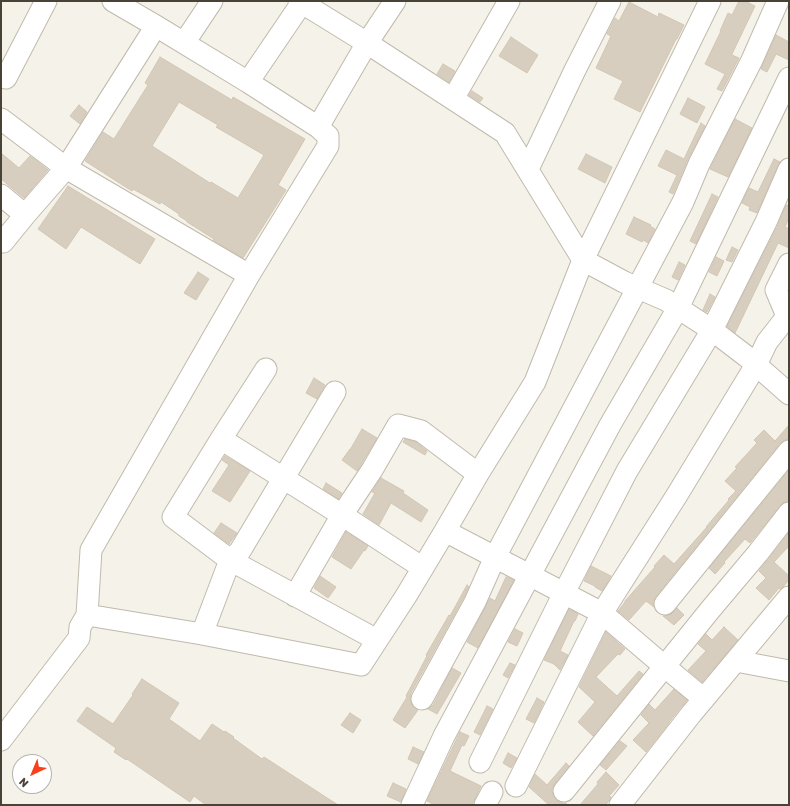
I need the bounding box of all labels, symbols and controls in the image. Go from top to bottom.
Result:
north arrow [12,754,52,794]
text: N [17,775,31,790]

